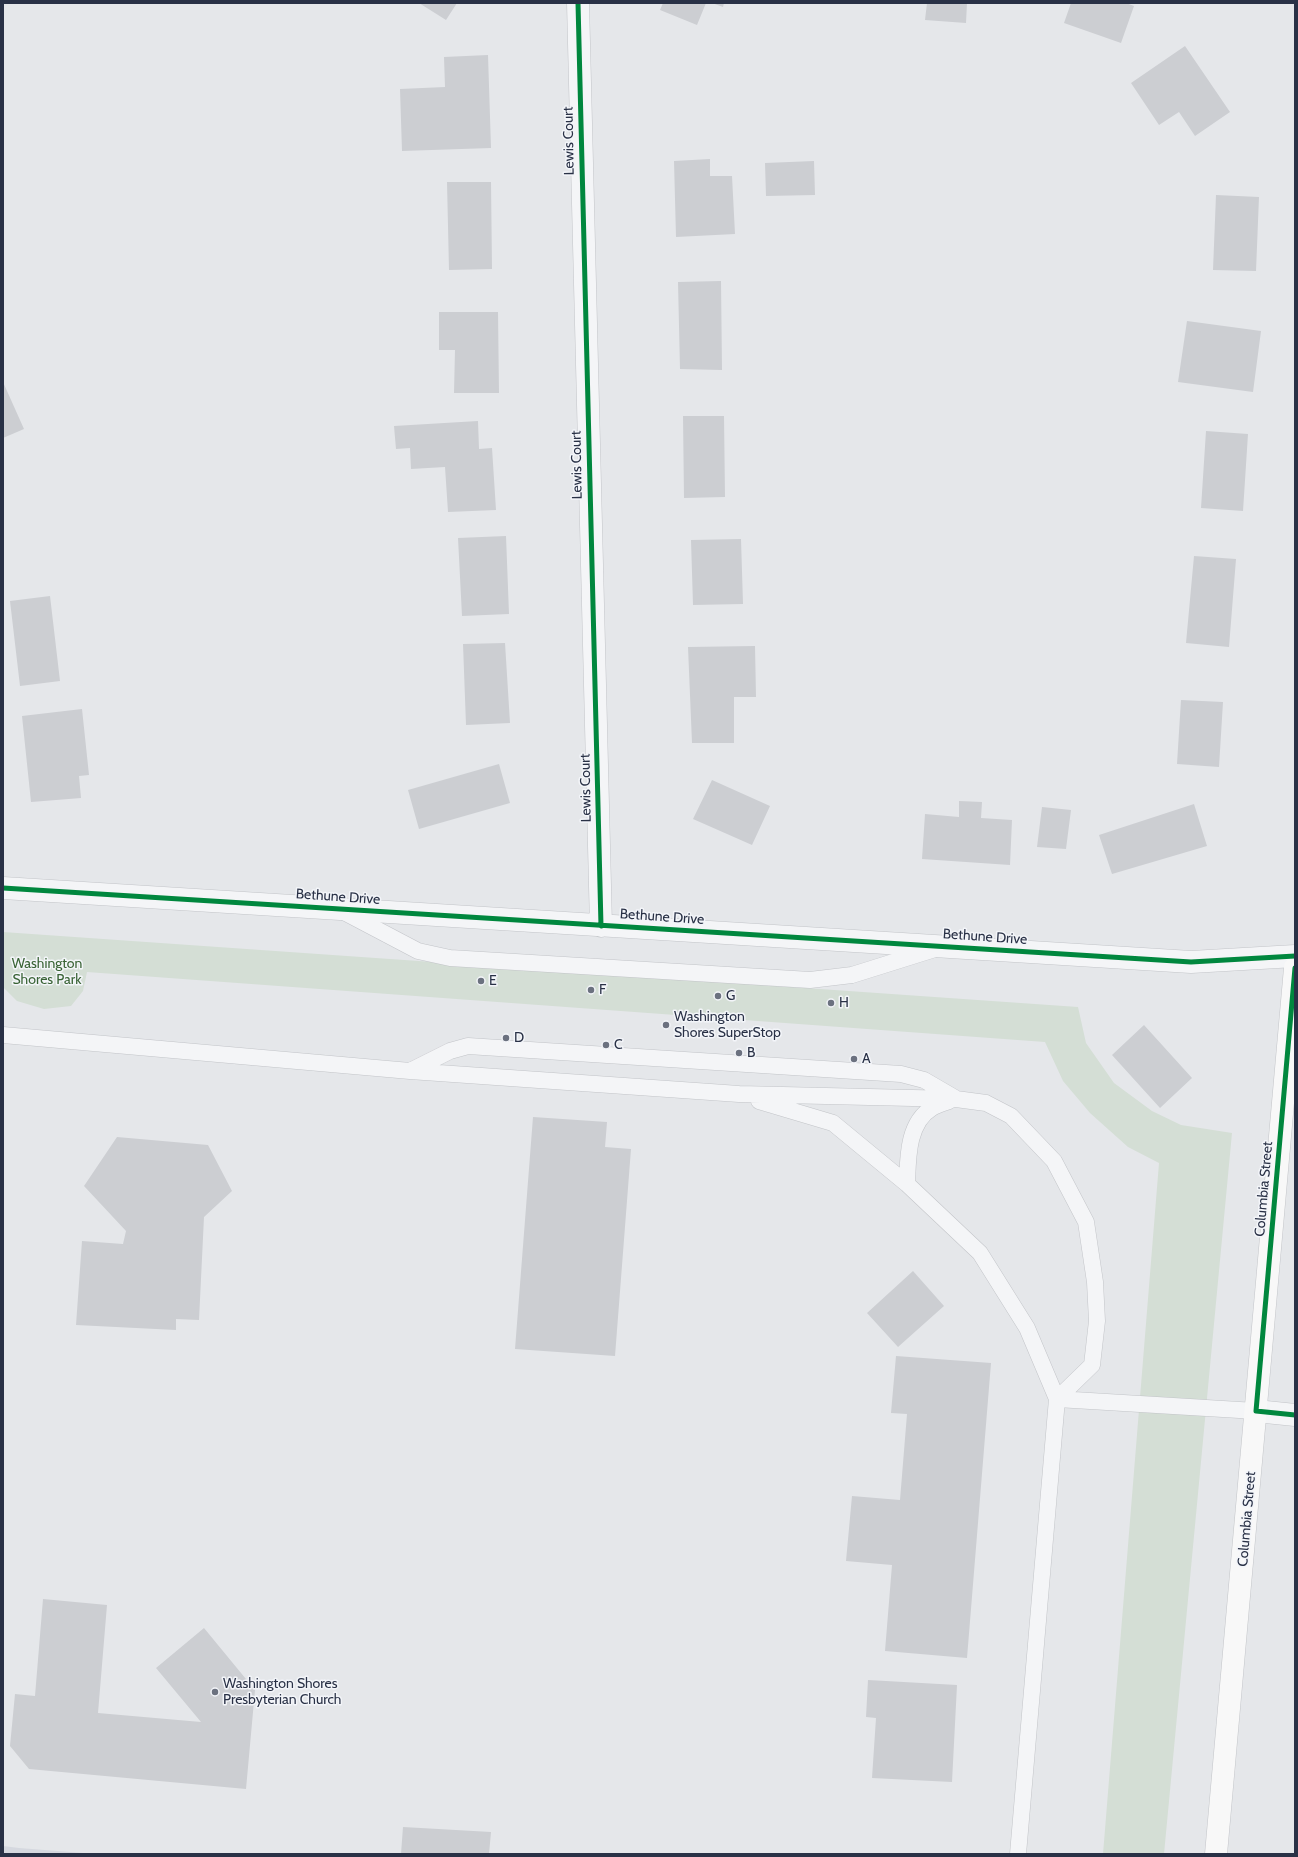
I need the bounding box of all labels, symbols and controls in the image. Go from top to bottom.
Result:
street label: Lewis Court [560,107,578,175]
street label: Lewis Court [568,431,586,499]
street label: Lewis Court [577,754,595,822]
street label: Bethune Drive [295,886,381,908]
street label: Bethune Drive [619,906,705,928]
street label: Bethune Drive [942,926,1028,948]
park label: Washington Shores Park [12,956,82,988]
place label: E [489,973,497,989]
marker: E [476,976,486,986]
place label: F [599,982,606,998]
marker: F [586,985,596,995]
place label: G [726,988,735,1004]
marker: G [713,991,723,1001]
place label: H [839,995,849,1011]
marker: H [826,998,836,1008]
place label: Washington Shores SuperStop [674,1009,781,1042]
marker: Washington Shores SuperStop [661,1020,671,1030]
place label: D [514,1030,524,1046]
marker: D [501,1033,511,1043]
place label: C [614,1037,623,1053]
marker: C [601,1040,611,1050]
place label: B [747,1045,755,1061]
marker: B [734,1048,744,1058]
place label: A [862,1051,871,1067]
marker: A [849,1054,859,1064]
street label: Columbia Street [1251,1141,1277,1237]
street label: Columbia Street [1234,1471,1260,1567]
place label: Washington Shores Presbyterian Church [223,1676,341,1708]
marker: Washington Shores Presbyterian Church [210,1687,220,1697]

